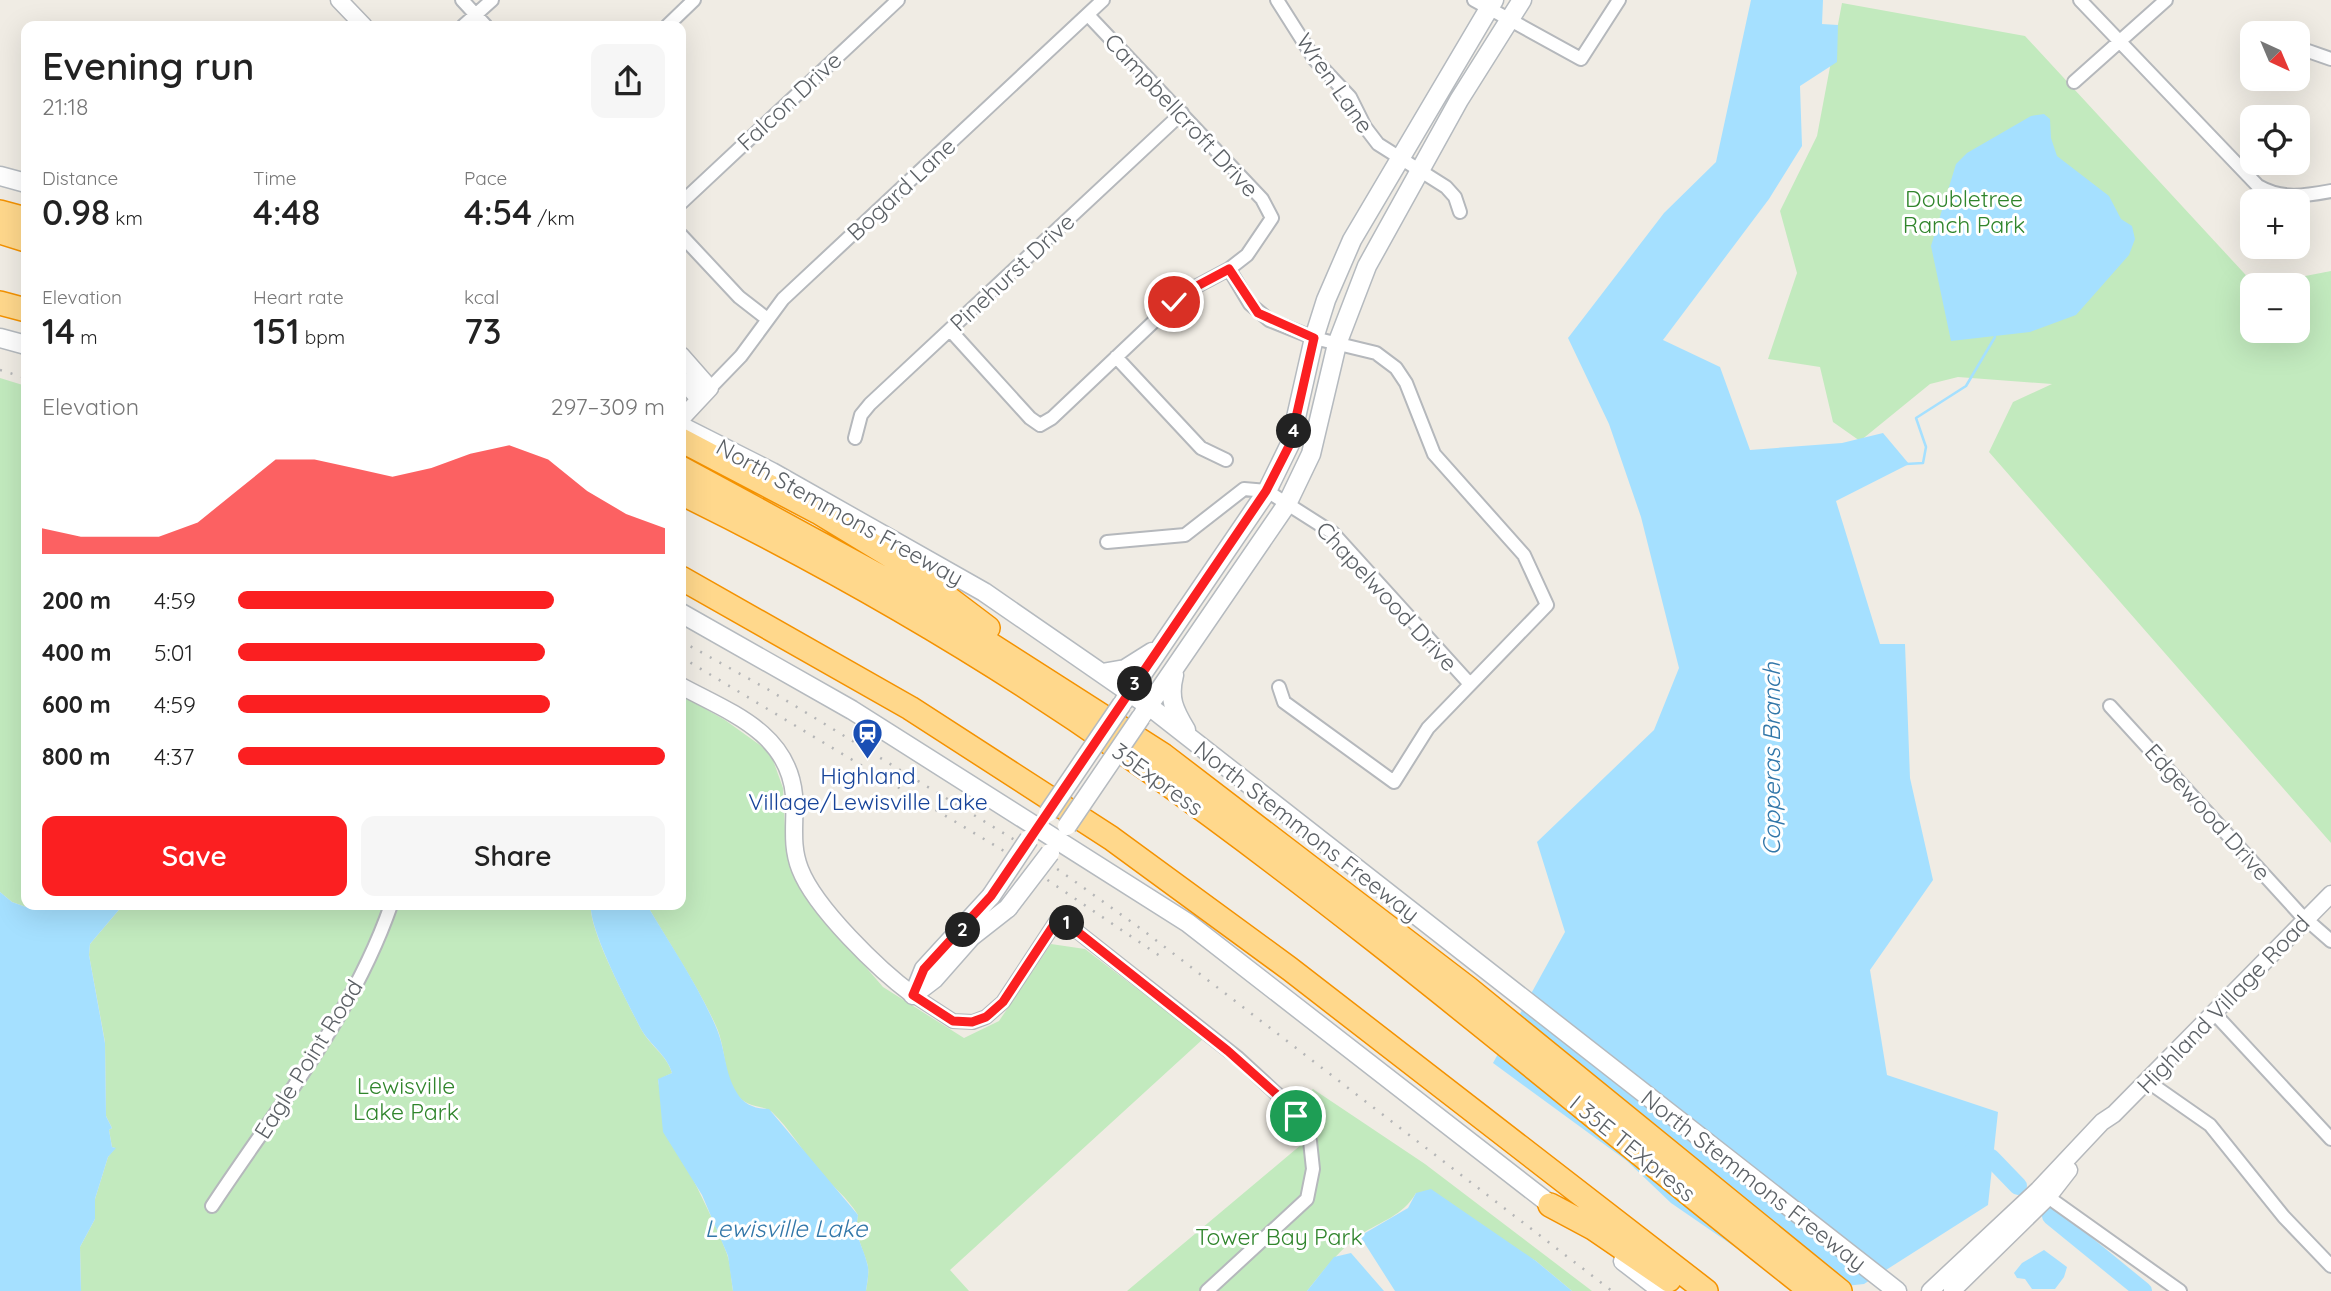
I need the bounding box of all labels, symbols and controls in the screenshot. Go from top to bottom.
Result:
north arrow [2240,21,2310,91]
map controls [2240,21,2310,343]
street label: Campbellcroft Drive [1099,27,1265,203]
street label: Wren Lane [1290,27,1380,139]
text: Evening run [42,42,255,90]
button: share [591,44,665,118]
street label: Falcon Drive [731,45,847,157]
text: 21:18 [42,92,88,121]
button: locate [2240,105,2310,175]
street label: Bogard Lane [841,131,961,247]
text: Distance [42,166,118,190]
text: Time [253,166,297,190]
text: Pace [464,166,507,190]
park label: Doubletree Ranch Park [1903,184,2025,239]
button: + [2240,189,2310,259]
text: 0.98 [42,190,110,234]
text: 4:48 [253,190,320,234]
text: 4:54 [464,190,532,234]
text: km [110,206,143,230]
text: /km [532,206,575,230]
street label: Pinehurst Drive [944,207,1080,337]
pin [1144,272,1204,332]
button: − [2240,273,2310,343]
icon: check [1155,283,1193,321]
text: Elevation [42,285,122,309]
text: Heart rate [253,285,344,309]
text: kcal [464,285,499,309]
text: 14 [42,309,75,353]
text: 151 [253,309,300,353]
text: 73 [464,309,501,353]
text: m [75,325,98,349]
text: bpm [300,325,345,349]
text: Elevation [42,392,139,421]
text: 297–309 m [551,392,665,421]
pin: 4 [1276,414,1312,448]
text: 4 [1288,418,1299,442]
street label: North Stemmons Freeway [711,432,969,592]
street label: Chapelwood Drive [1310,515,1464,677]
text: 200 m [42,586,111,615]
text: 4:59 [154,586,196,615]
text: 400 m [42,638,111,667]
text: 5:01 [154,638,193,667]
water label: Copperas Branch [1756,662,1786,856]
pin: 3 [1118,666,1152,702]
text: 3 [1129,671,1140,695]
text: 600 m [42,690,111,719]
text: 4:59 [154,690,196,719]
station icon: Highland Village/Lewisville Lake [851,717,885,761]
street label: North Stemmons Freeway [1189,734,1425,928]
street label: 35Express [1107,736,1209,822]
street label: Edgewood Drive [2139,737,2277,887]
text: 800 m [42,742,111,771]
text: 4:37 [154,742,194,771]
place label: Highland Village/Lewisville Lake [748,761,988,816]
button: Save [42,816,347,896]
button: Share [361,816,665,896]
pin: 1 [1050,906,1084,940]
street label: Highland Village Road [2130,909,2316,1099]
text: 1 [1063,910,1070,934]
pin: 2 [946,912,981,948]
text: 2 [957,917,968,941]
street label: Eagle Point Road [247,974,369,1144]
park label: Lewisville Lake Park [353,1071,459,1126]
street label: North Stemmons Freeway [1636,1083,1872,1277]
pin [1266,1086,1326,1146]
street label: I 35E TEXpress [1564,1088,1702,1208]
icon: arrive [1277,1097,1315,1135]
water label: Lewisville Lake [705,1213,869,1243]
park label: Tower Bay Park [1195,1222,1363,1251]

